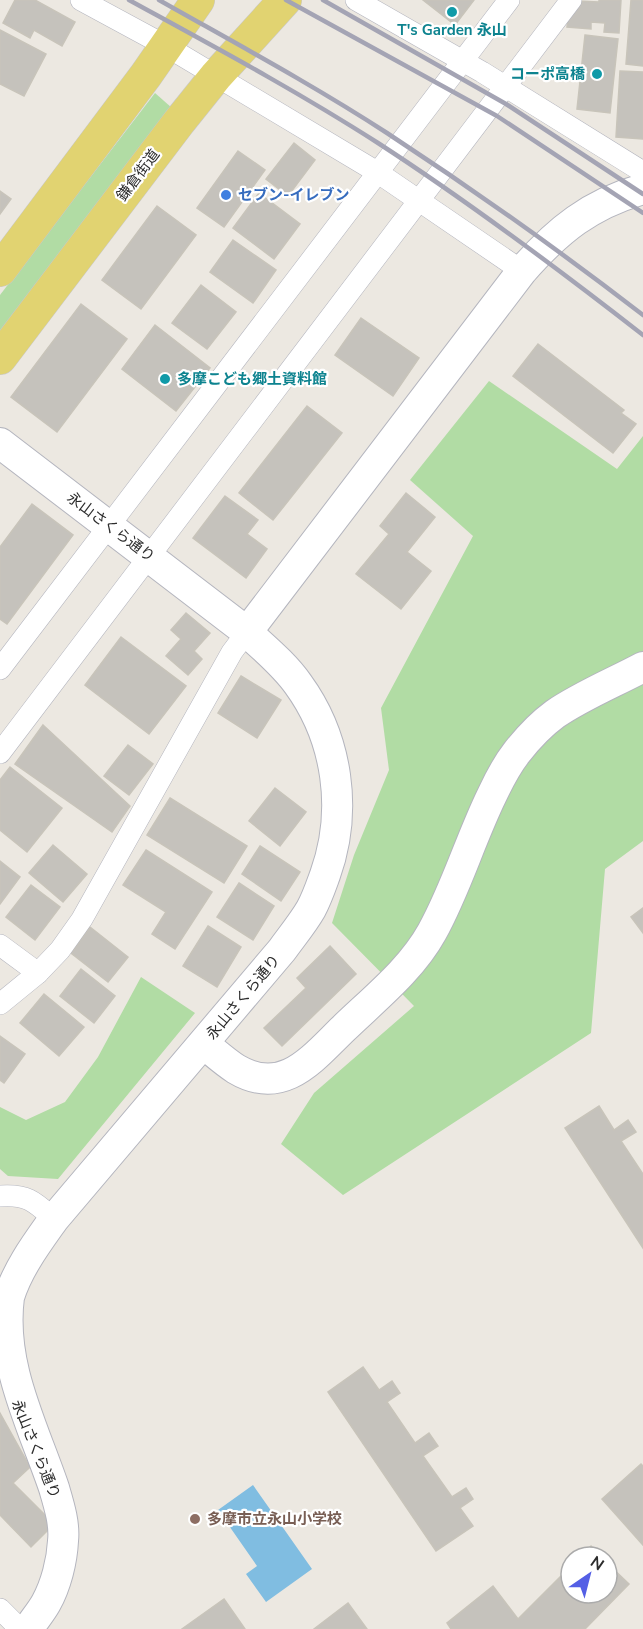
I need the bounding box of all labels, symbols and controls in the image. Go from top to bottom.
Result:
marker: T's Garden 永山 [445,5,459,19]
place label: T's Garden 永山 [397,20,507,40]
place label: コーポ高橋 [510,64,586,84]
marker: コーポ高橋 [590,67,604,81]
street label: 鎌倉街道 [112,145,164,205]
place label: セブン-イレブン [238,185,350,205]
marker: セブン-イレブン [219,188,233,202]
place label: 多摩こども郷土資料館 [177,369,327,389]
marker: 多摩こども郷土資料館 [158,372,172,386]
street label: 永山さくら通り [63,487,159,567]
street label: 永山さくら通り [202,950,284,1044]
street label: 永山さくら通り [7,1397,65,1501]
place label: 多摩市立永山小学校 [207,1509,342,1529]
marker: 多摩市立永山小学校 [188,1512,202,1526]
north arrow [559,1545,619,1605]
text: N [586,1551,608,1576]

